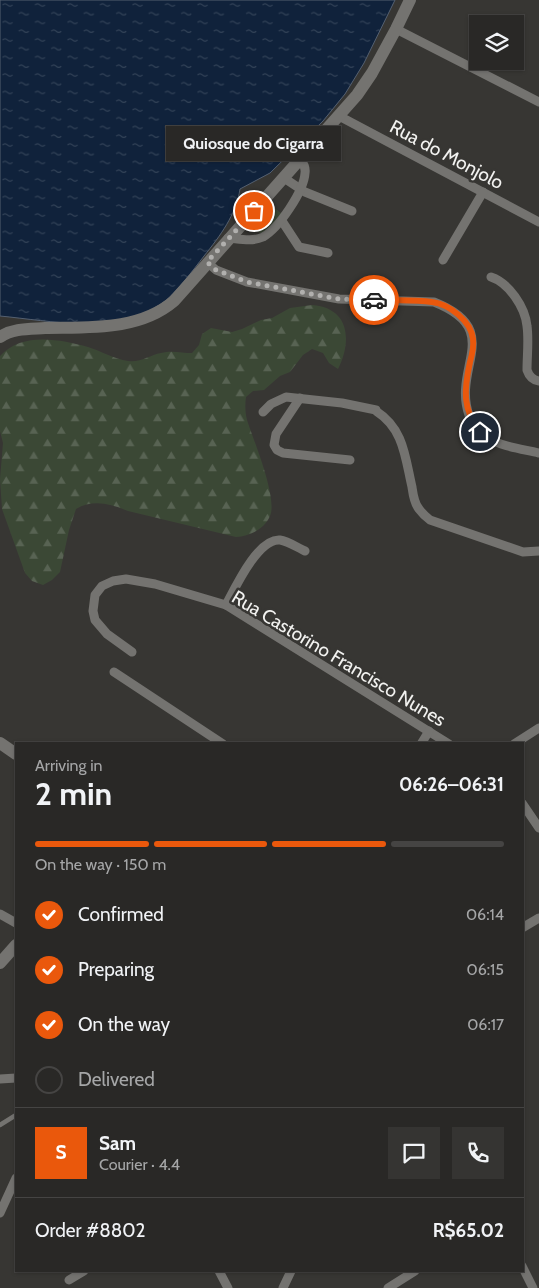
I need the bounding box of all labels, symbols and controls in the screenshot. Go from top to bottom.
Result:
map controls [469,15,524,70]
button: layers [469,15,524,70]
street label: Rua do Monjolo [386,115,508,194]
callout: Quiosque do Cigarra [166,126,342,161]
text: Quiosque do Cigarra [183,134,324,153]
pin [233,190,275,232]
icon: bag [240,197,268,225]
courier [349,275,399,325]
icon: car [360,286,388,314]
pin [459,411,501,453]
icon: home [466,418,494,446]
street label: Rua Castorino Francisco Nunes [228,585,450,731]
text: Arriving in [35,756,102,775]
text: 06:26–06:31 [399,773,504,796]
text: 2 min [35,774,112,813]
text: On the way · 150 m [35,855,166,874]
icon: check [35,901,63,929]
text: Confirmed [78,903,164,926]
text: 06:14 [466,905,504,924]
icon: check [35,956,63,984]
text: Preparing [78,958,154,981]
text: 06:15 [467,960,504,979]
icon: check [35,1011,63,1039]
text: On the way [78,1013,170,1036]
text: 06:17 [467,1015,504,1034]
text: Delivered [78,1068,155,1091]
button: chat [388,1127,440,1179]
button: phone [452,1127,504,1179]
text: Sam [99,1132,136,1155]
text: S [55,1141,67,1164]
text: Courier · 4.4 [99,1155,180,1174]
text: Order #8802 [35,1219,145,1242]
text: R$65.02 [433,1219,504,1242]

